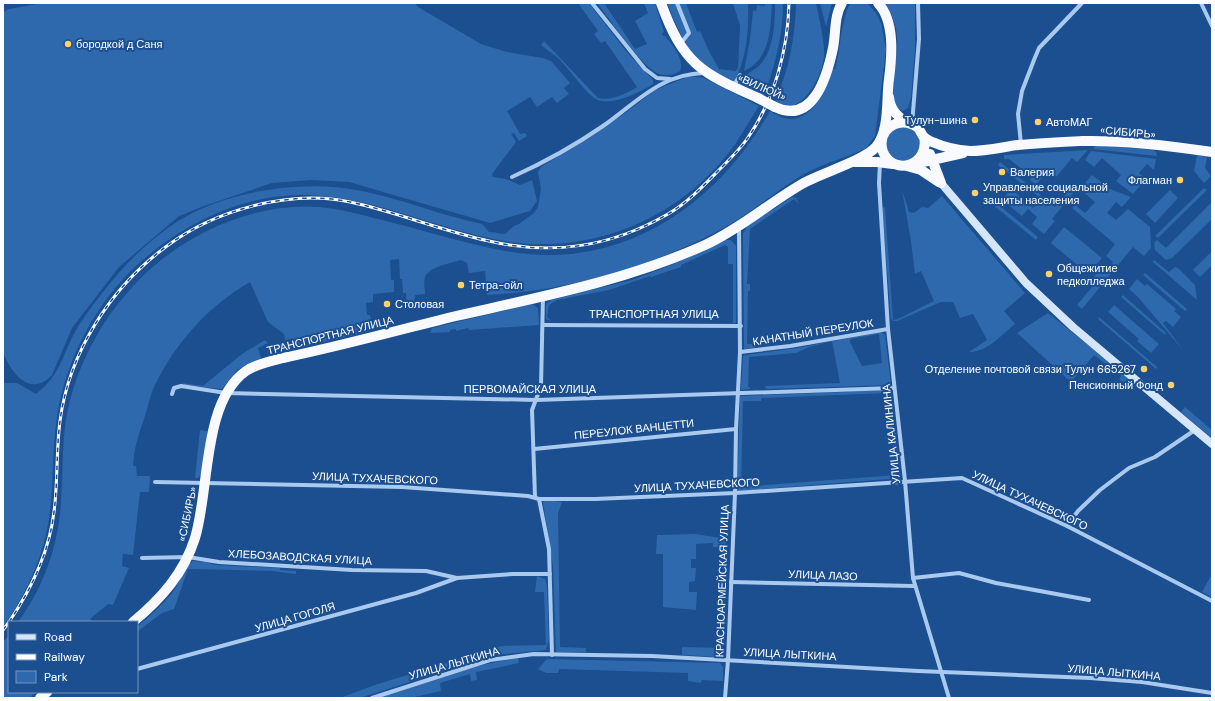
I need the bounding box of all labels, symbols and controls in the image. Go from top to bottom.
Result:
place label: бородкой д Саня [76,37,163,51]
marker: бородкой д Саня [63,39,73,49]
street label: «ВИЛЮЙ» [736,70,788,104]
place label: Тулун-шина [905,113,968,127]
marker: Тулун-шина [970,115,980,125]
place label: АвтоМАГ [1046,115,1092,129]
marker: АвтоМАГ [1033,117,1043,127]
street label: «СИБИРЬ» [1100,123,1156,141]
place label: Валерия [1010,165,1054,179]
marker: Валерия [997,167,1007,177]
place label: Флагман [1128,173,1172,187]
marker: Флагман [1175,175,1185,185]
place label: Управление социальной защиты населения [983,180,1108,207]
marker: Управление социальной защиты населения [970,188,980,198]
place label: Общежитие педколледжа [1057,261,1126,288]
marker: Общежитие педколледжа [1044,269,1054,279]
place label: Тетра-ойл [469,278,523,292]
marker: Тетра-ойл [456,280,466,290]
place label: Столовая [395,297,444,311]
marker: Столовая [382,299,392,309]
street label: ТРАНСПОРТНАЯ УЛИЦА [589,307,720,321]
street label: ТРАНСПОРТНАЯ УЛИЦА [265,312,395,358]
street label: КАНАТНЫЙ ПЕРЕУЛОК [752,315,875,348]
place label: Отделение почтовой связи Тулун 665267 [925,362,1136,376]
marker: Отделение почтовой связи Тулун 665267 [1139,364,1149,374]
place label: Пенсионный Фонд [1069,378,1164,392]
marker: Пенсионный Фонд [1166,380,1176,390]
street label: ПЕРВОМАЙСКАЯ УЛИЦА [464,382,597,396]
street label: УЛИЦА КАЛИНИНА [879,383,903,485]
street label: ПЕРЕУЛОК ВАНЦЕТТИ [573,416,695,442]
street label: УЛИЦА ТУХАЧЕВСКОГО [970,467,1090,533]
street label: УЛИЦА ТУХАЧЕВСКОГО [312,469,439,487]
street label: УЛИЦА ТУХАЧЕВСКОГО [634,475,761,495]
street label: «СИБИРЬ» [174,485,200,543]
street label: КРАСНОАРМЕЙСКАЯ УЛИЦА [712,504,732,658]
street label: ХЛЕБОЗАВОДСКАЯ УЛИЦА [228,546,373,568]
street label: УЛИЦА ЛАЗО [788,567,858,583]
street label: УЛИЦА ГОГОЛЯ [253,599,337,635]
legend [8,621,138,693]
text: Road [44,629,72,645]
street label: УЛИЦА ЛЫТКИНА [407,643,501,683]
street label: УЛИЦА ЛЫТКИНА [743,645,838,663]
text: Railway [44,649,85,665]
street label: УЛИЦА ЛЫТКИНА [1067,661,1162,683]
text: Park [44,669,68,685]

